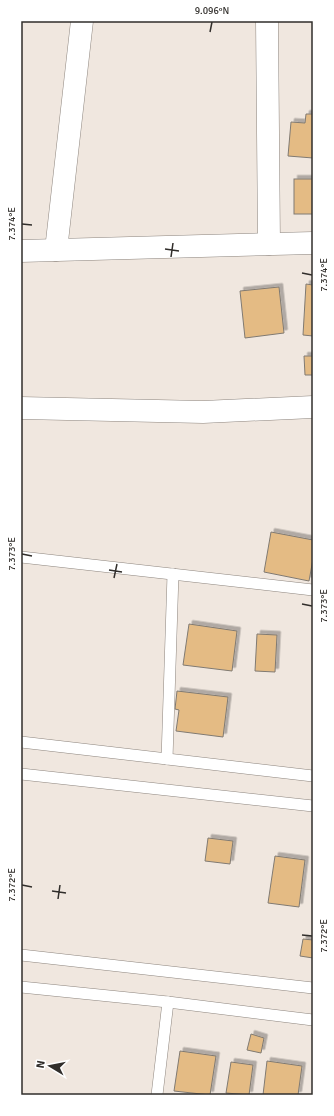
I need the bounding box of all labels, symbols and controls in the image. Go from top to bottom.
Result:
text: 9.096°N [195,5,229,17]
text: 7.374°E [6,207,18,241]
text: 7.374°E [318,258,330,292]
text: 7.373°E [6,537,18,571]
text: 7.373°E [318,589,330,623]
text: 7.372°E [6,868,18,902]
text: 7.372°E [318,919,330,953]
north arrow [30,1046,70,1086]
text: N [34,1059,48,1069]

